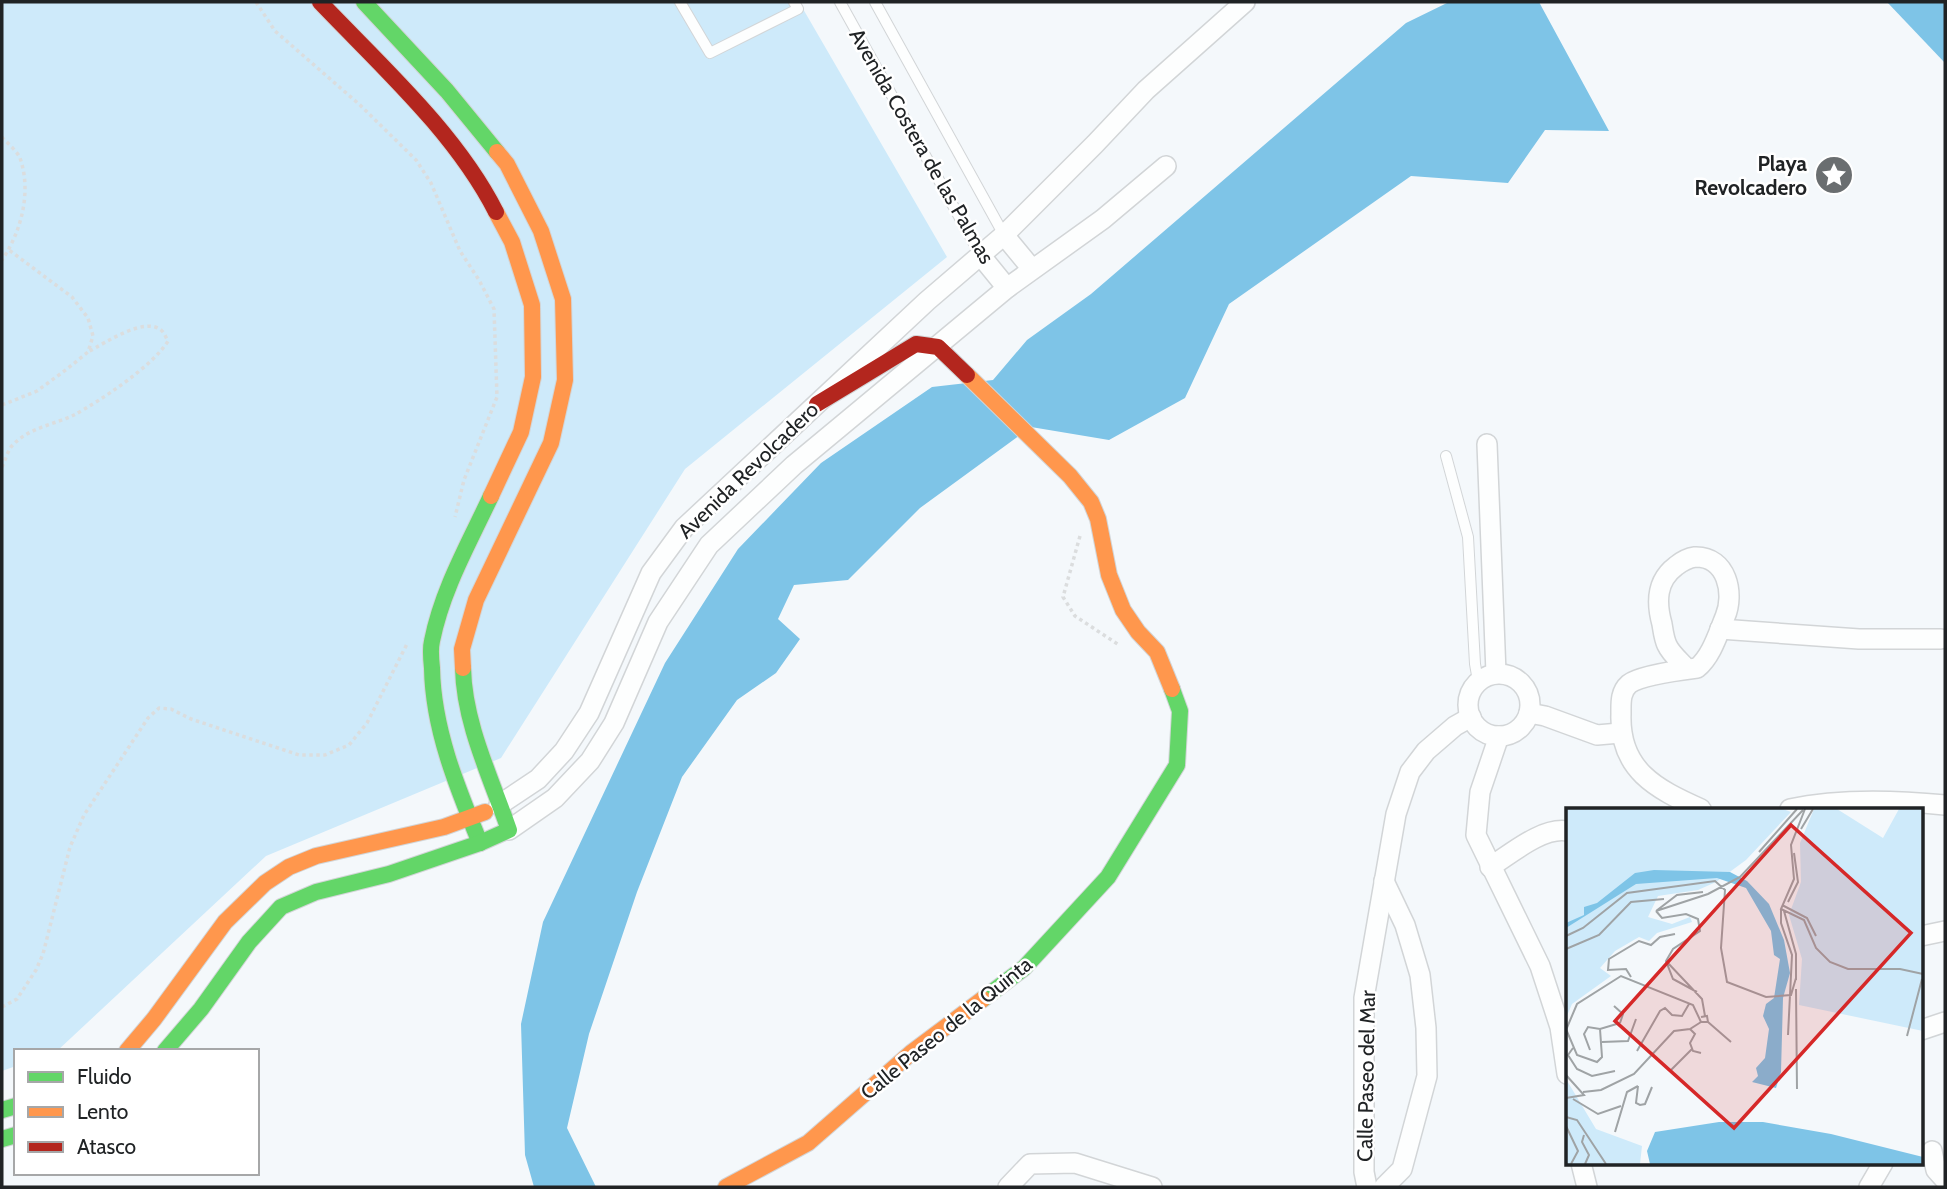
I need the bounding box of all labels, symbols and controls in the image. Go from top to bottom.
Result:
street label: Avenida Costera de las Palmas [844,24,1000,268]
place label: Playa Revolcadero [1694,151,1808,200]
place icon: Playa Revolcadero [1813,154,1855,196]
street label: Avenida Revolcadero [673,397,823,543]
inset map [1566,808,1923,1164]
street label: Calle Paseo de la Quinta [855,951,1037,1105]
street label: Calle Paseo del Mar [1352,990,1380,1162]
legend [14,1049,259,1175]
text: Fluido [77,1064,132,1089]
text: Lento [77,1099,128,1124]
text: Atasco [77,1134,136,1159]

